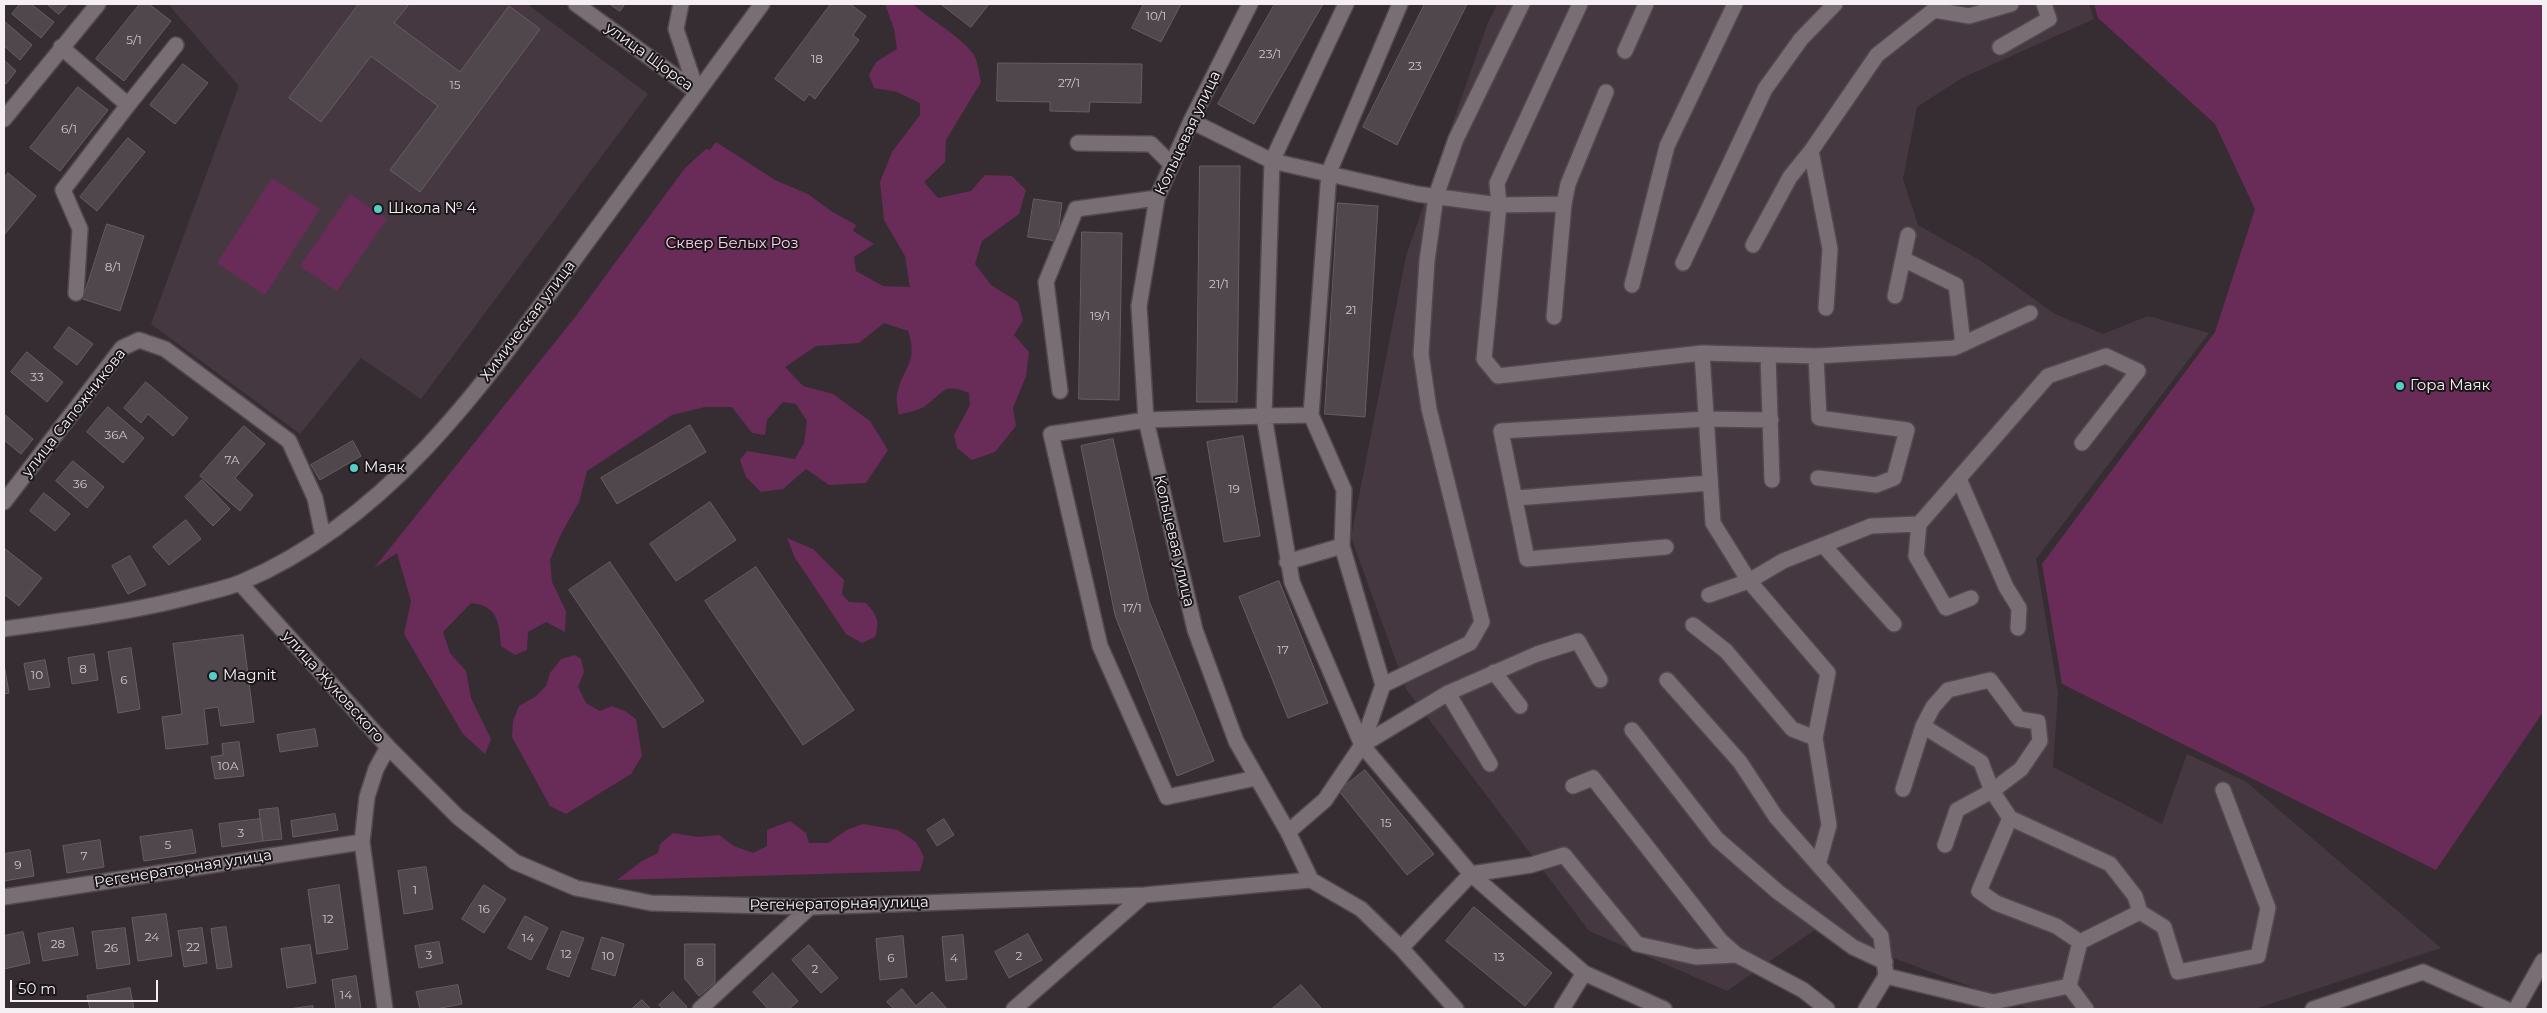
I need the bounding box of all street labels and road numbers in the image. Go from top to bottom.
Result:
street label: улица Щорса [602,19,696,95]
street label: Кольцевая улица [1151,68,1225,198]
street label: Химическая улица [477,257,579,385]
street label: улица Сапожникова [18,345,130,481]
street label: Кольцевая улица [1150,473,1198,609]
street label: улица Жуковского [278,628,388,746]
street label: Регенераторная улица [93,846,273,892]
street label: Регенераторная улица [749,893,929,915]

